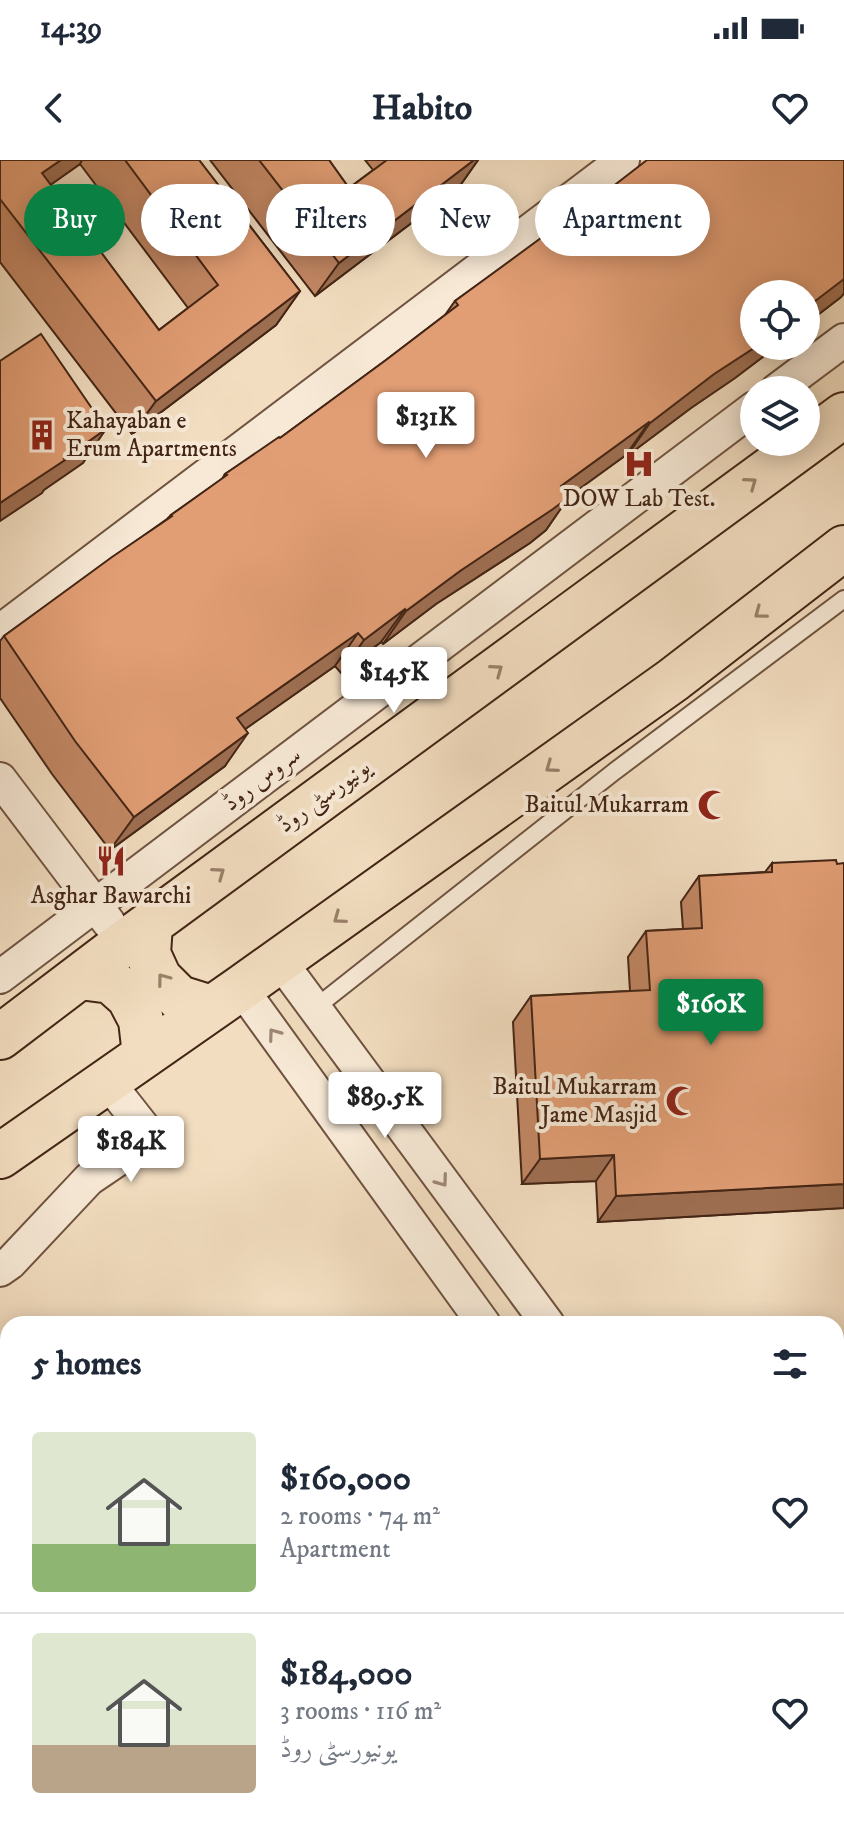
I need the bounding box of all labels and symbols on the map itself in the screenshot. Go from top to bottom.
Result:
pin: $131K [370,392,482,460]
place label: Kahayaban e Erum Apartments [66,406,237,464]
building icon: Kahayaban e Erum Apartments [25,418,59,452]
hospital icon: DOW Lab Test. [622,447,656,481]
one-way arrow [743,478,757,492]
place label: DOW Lab Test. [563,484,715,514]
one-way arrow [754,603,769,617]
pin: $145K [338,647,450,715]
one-way arrow [488,665,502,679]
street label: سروس روڈ [217,740,307,818]
street label: یونیورسٹی روڈ [272,751,378,841]
one-way arrow [545,757,559,772]
mosque icon: Baitul Mukarram [696,788,730,822]
place label: Baitul Mukarram [525,790,689,820]
restaurant icon: Asghar Bawarchi [94,844,128,878]
one-way arrow [211,868,225,883]
place label: Asghar Bawarchi [31,881,191,911]
one-way arrow [333,908,348,923]
one-way arrow [158,973,172,988]
pin: $160K [655,979,767,1047]
one-way arrow [270,1028,284,1042]
pin: $89.5K [320,1072,450,1140]
place label: Baitul Mukarram Jame Masjid [493,1072,657,1130]
mosque icon: Baitul Mukarram Jame Masjid [664,1084,698,1118]
pin: $184K [75,1116,187,1184]
one-way arrow [433,1172,447,1187]

